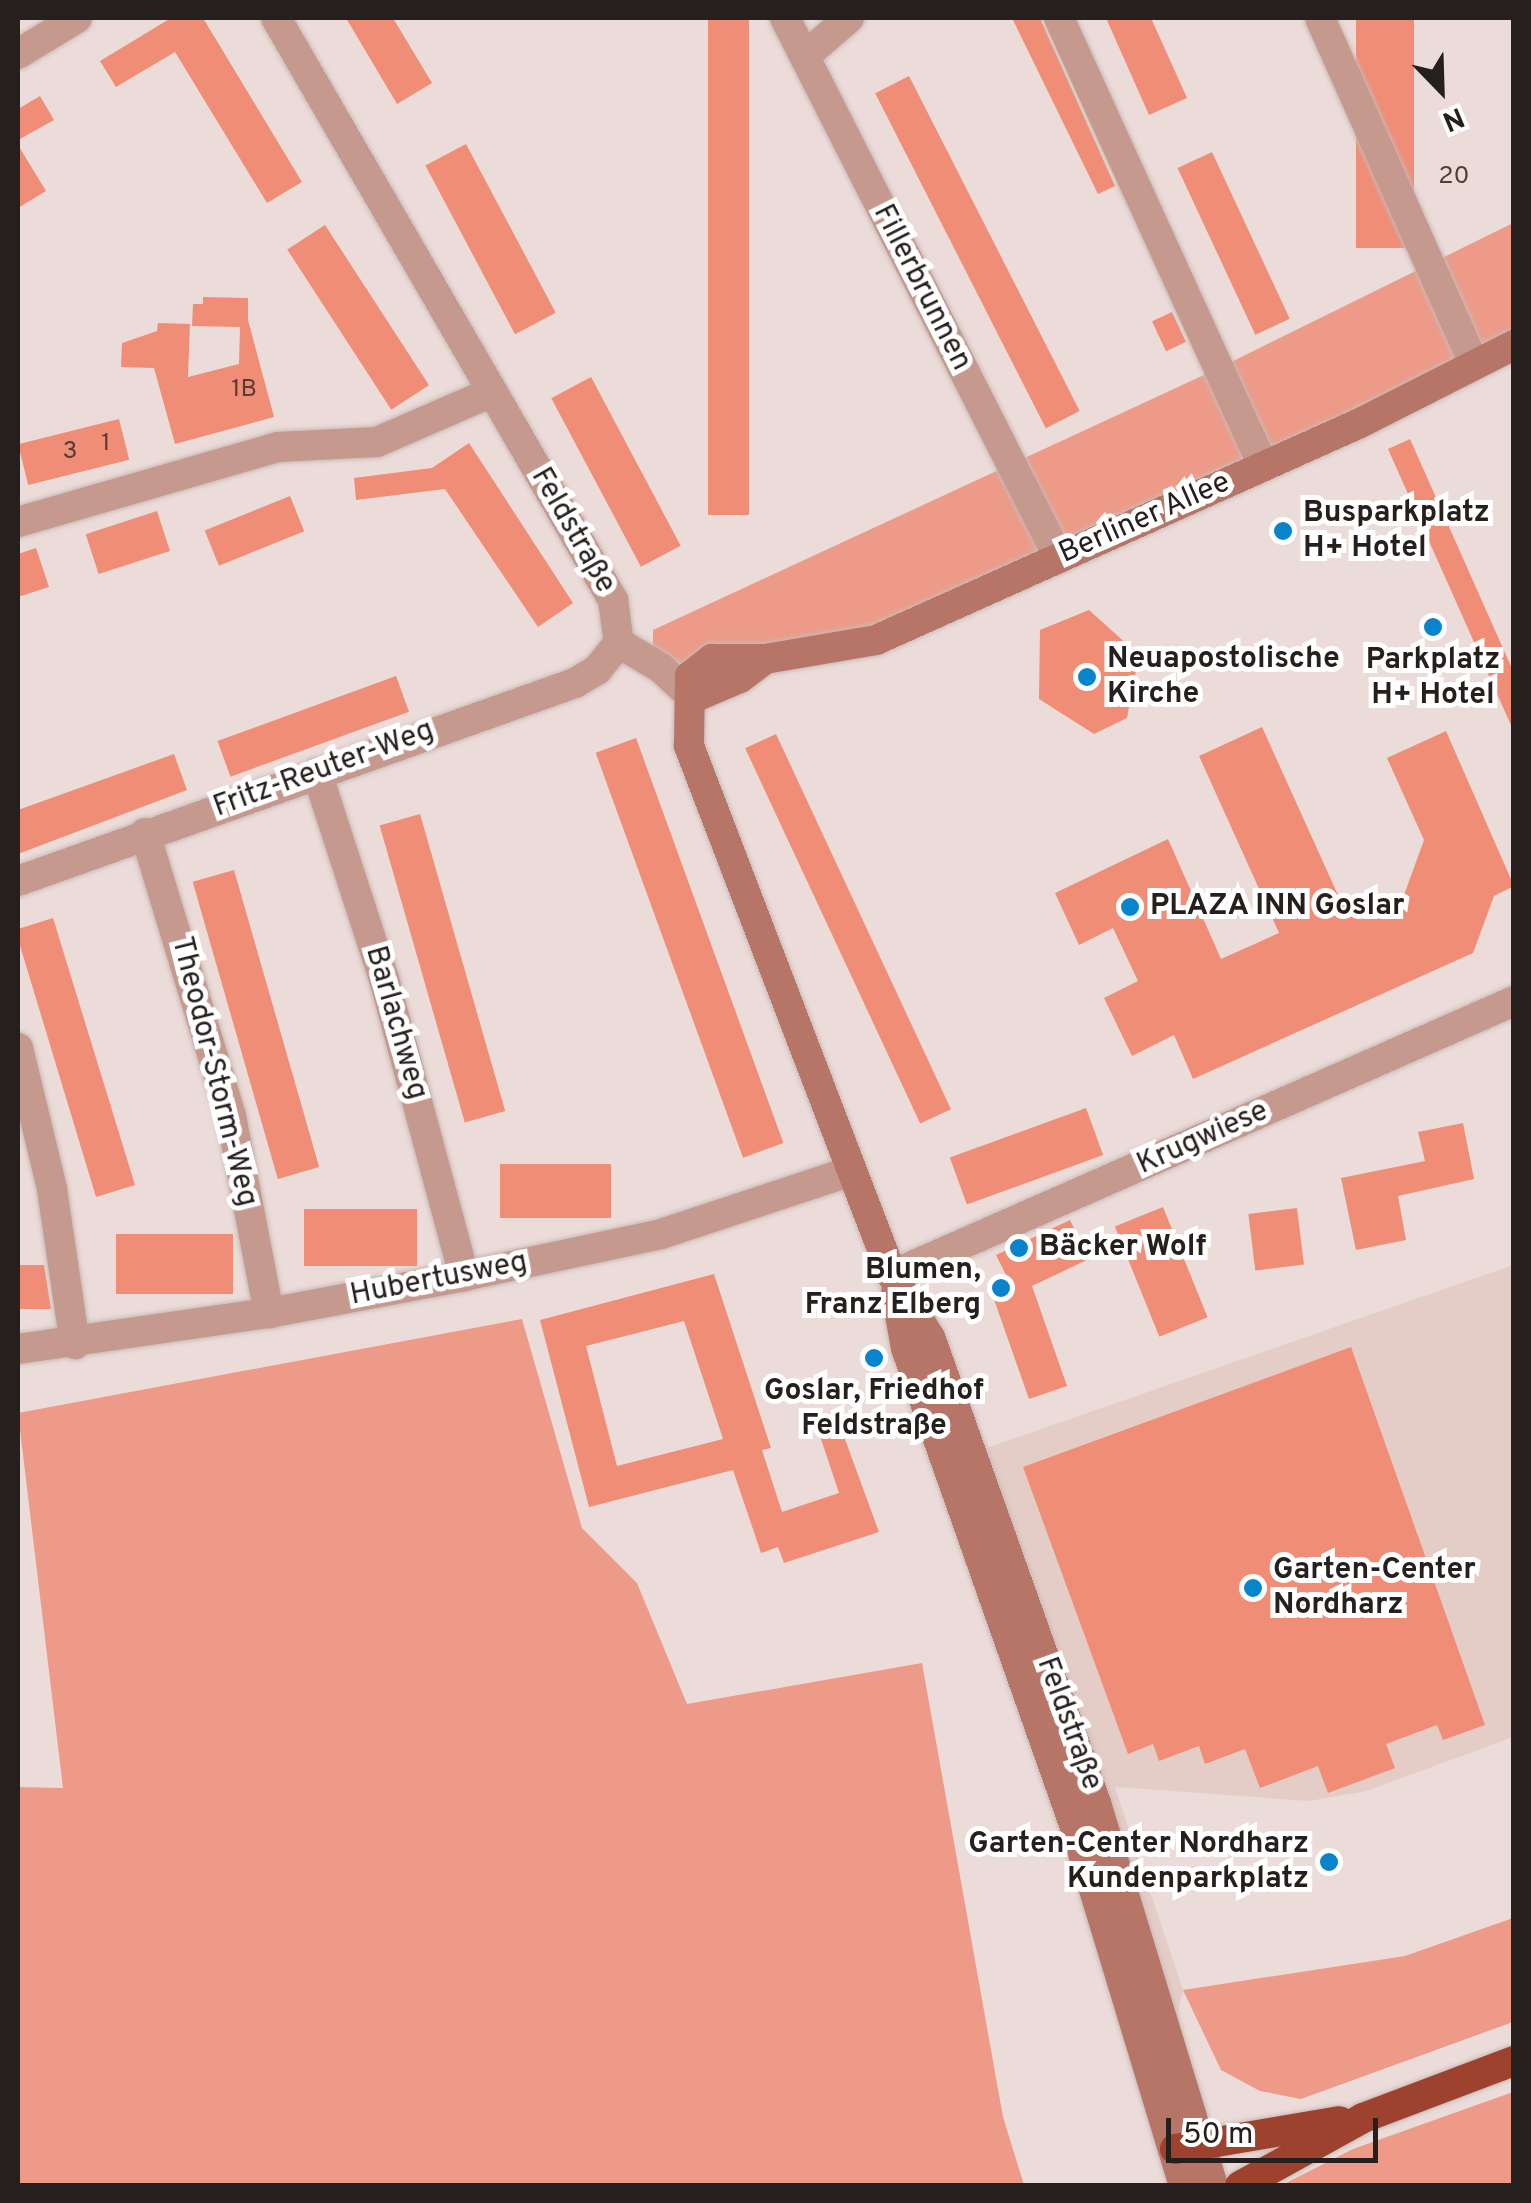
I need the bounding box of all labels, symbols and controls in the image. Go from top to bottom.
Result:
north arrow [1391,40,1491,140]
text: N [1436,97,1469,138]
house number: 20 [1438,162,1470,192]
street label: Fillerbrunnen [864,199,978,377]
house number: 1B [231,375,257,405]
house number: 1 [101,429,111,459]
house number: 3 [62,437,78,467]
street label: Feldstraße [522,462,622,600]
street label: Berliner Allee [1053,465,1237,573]
place label: Busparkplatz H+ Hotel [1303,496,1490,566]
marker: Busparkplatz H+ Hotel [1272,520,1294,542]
marker: Parkplatz H+ Hotel [1422,616,1444,638]
place label: Neuapostolische Kirche [1107,642,1340,712]
place label: Parkplatz H+ Hotel [1366,643,1500,714]
marker: Neuapostolische Kirche [1076,666,1098,688]
street label: Fritz-Reuter-Weg [209,713,439,827]
place label: PLAZA INN Goslar [1150,889,1406,925]
marker: PLAZA INN Goslar [1119,896,1141,918]
street label: Theodor-Storm-Weg [162,933,264,1211]
street label: Barlachweg [356,942,434,1104]
street label: Krugwiese [1132,1094,1274,1184]
place label: Bäcker Wolf [1039,1230,1206,1266]
marker: Bäcker Wolf [1008,1237,1030,1259]
street label: Hubertusweg [347,1245,531,1315]
place label: Blumen, Franz Elberg [805,1253,981,1324]
marker: Blumen, Franz Elberg [990,1277,1012,1299]
marker: Goslar, Friedhof Feldstraße [863,1347,885,1369]
place label: Goslar, Friedhof Feldstraße [764,1374,984,1444]
place label: Garten-Center Nordharz [1273,1553,1476,1624]
marker: Garten-Center Nordharz [1242,1577,1264,1599]
street label: Feldstraße [1027,1653,1109,1795]
place label: Garten-Center Nordharz Kundenparkplatz [968,1827,1309,1898]
marker: Garten-Center Nordharz Kundenparkplatz [1318,1851,1340,1873]
scale bar [1171,2098,1384,2160]
text: 50 m [1183,2117,1253,2154]

